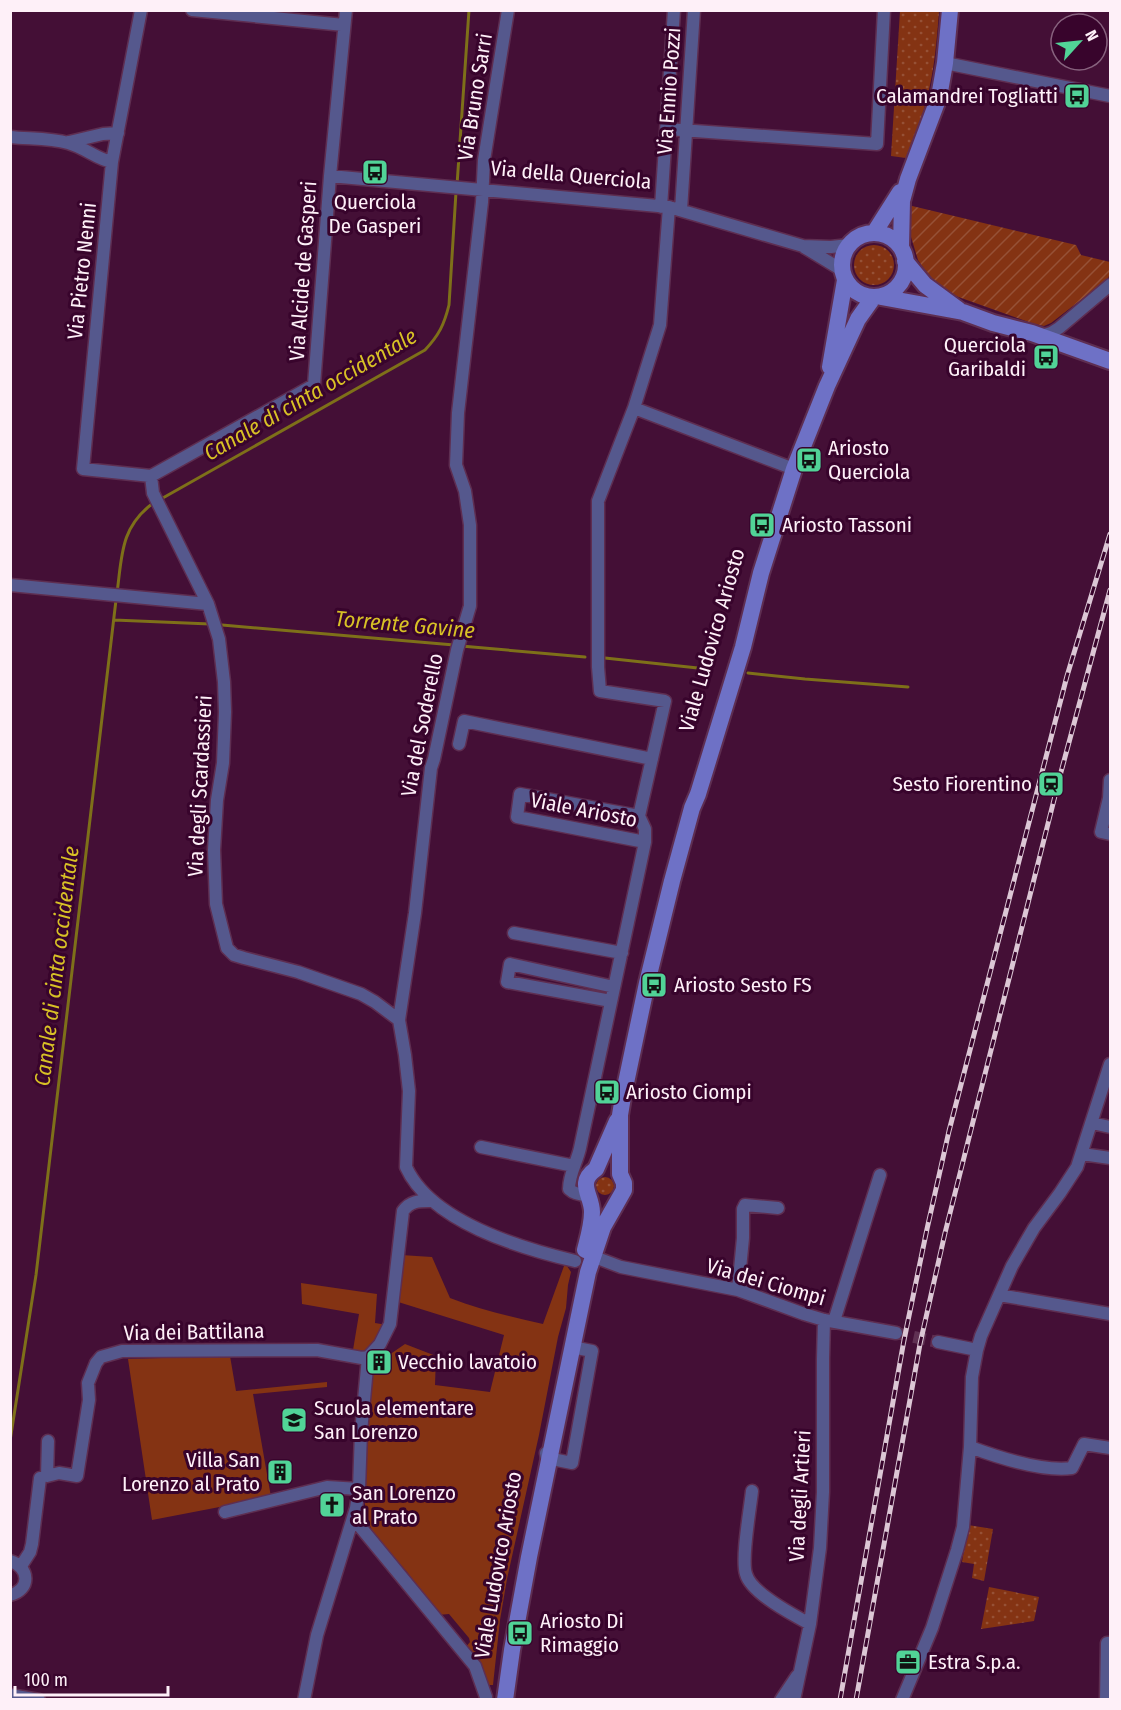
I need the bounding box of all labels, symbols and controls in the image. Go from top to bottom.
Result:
north arrow [1049,12,1109,72]
street label: Via Ennio Pozzi [652,27,686,155]
text: N [1081,27,1103,44]
street label: Via Bruno Sarri [452,31,498,163]
bus stop icon: Calamandrei Togliatti [1062,81,1092,111]
place label: Calamandrei Togliatti [876,83,1058,109]
street label: Via della Querciola [489,155,653,195]
bus stop icon: Querciola De Gasperi [360,157,390,187]
street label: Via Alcide de Gasperi [284,180,322,362]
place label: Querciola De Gasperi [329,189,421,239]
street label: Via Pietro Nenni [62,201,102,341]
water label: Canale di cinta occidentale [199,322,422,466]
place label: Querciola Garibaldi [944,332,1026,382]
bus stop icon: Querciola Garibaldi [1031,342,1061,372]
place label: Ariosto Querciola [828,435,910,485]
bus stop icon: Ariosto Querciola [794,445,824,475]
bus stop icon: Ariosto Tassoni [747,510,777,540]
place label: Ariosto Tassoni [782,512,912,538]
street label: Viale Ludovico Ariosto [673,545,751,735]
water label: Torrente Gavine [334,605,476,644]
street label: Via del Soderello [395,651,449,799]
street label: Via degli Scardassieri [182,694,218,878]
station icon: Sesto Fiorentino [1036,769,1066,799]
place label: Sesto Fiorentino [892,771,1032,797]
street label: Viale Ariosto [528,787,640,833]
water label: Canale di cinta occidentale [28,845,85,1088]
bus stop icon: Ariosto Sesto FS [639,970,669,1000]
place label: Ariosto Sesto FS [674,972,812,998]
bus stop icon: Ariosto Ciompi [592,1077,622,1107]
place label: Ariosto Ciompi [626,1079,752,1105]
street label: Via dei Ciompi [703,1253,829,1311]
street label: Via dei Battilana [123,1318,265,1346]
building icon: Vecchio lavatoio [364,1347,394,1377]
place label: Vecchio lavatoio [398,1349,537,1375]
place label: Scuola elementare San Lorenzo [314,1395,474,1445]
school or university icon: Scuola elementare San Lorenzo [279,1405,309,1435]
street label: Via degli Artieri [784,1429,816,1563]
place label: Villa San Lorenzo al Prato [122,1447,260,1497]
building icon: Villa San Lorenzo al Prato [265,1457,295,1487]
street label: Viale Ludovico Ariosto [469,1469,527,1661]
place label: San Lorenzo al Prato [352,1480,456,1530]
church icon: San Lorenzo al Prato [317,1490,347,1520]
place label: Ariosto Di Rimaggio [540,1608,624,1658]
bus stop icon: Ariosto Di Rimaggio [505,1618,535,1648]
office icon: Estra S.p.a. [893,1647,923,1677]
place label: Estra S.p.a. [928,1649,1021,1675]
scale bar [15,1659,168,1697]
text: 100 m [24,1669,68,1691]

